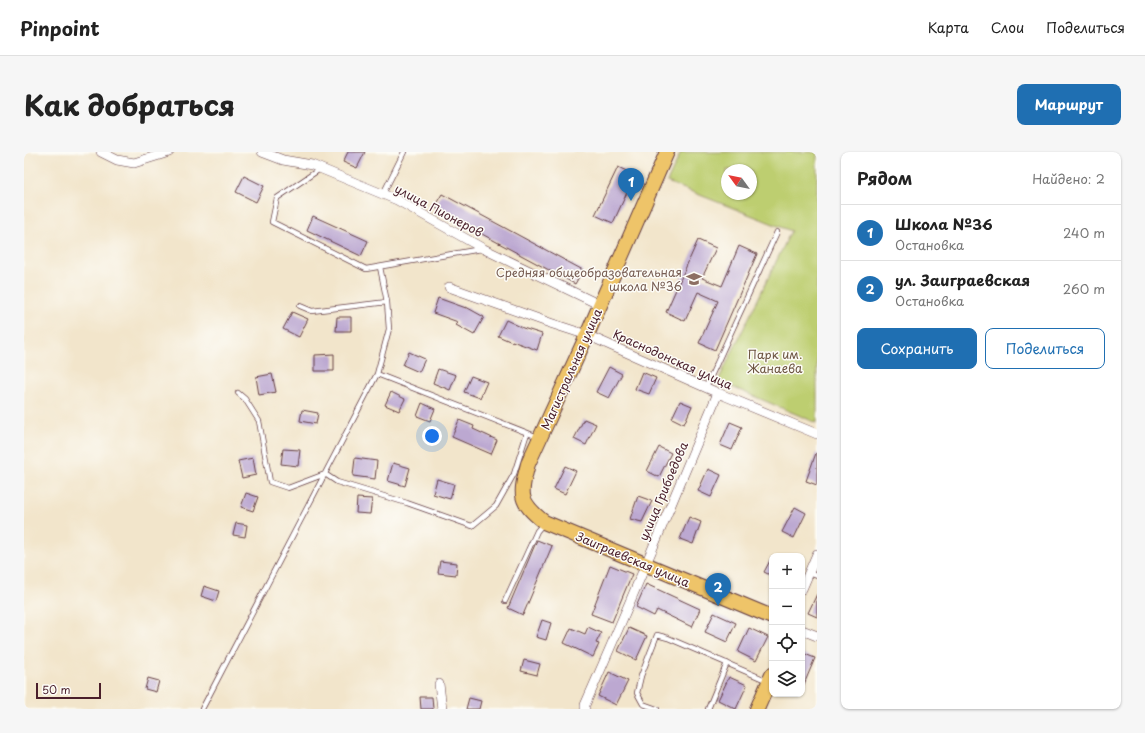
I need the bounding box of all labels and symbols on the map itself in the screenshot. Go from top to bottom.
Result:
north arrow [721,164,757,200]
pin: 1 [618,168,644,201]
street label: улица Пионеров [392,179,486,241]
place label: Средняя общеобразовательная школа №36 [496,263,682,295]
school or university icon: Средняя общеобразовательная школа №36 [685,270,703,288]
street label: Магистральная улица [536,305,606,433]
street label: Краснодонская улица [610,325,736,394]
park label: Парк им. Жанаева [746,345,803,377]
your location [422,426,442,446]
street label: улица Грибоедова [634,438,692,543]
street label: Заиграевская улица [572,527,693,591]
pin: 2 [705,573,731,606]
scale bar [36,681,101,700]

